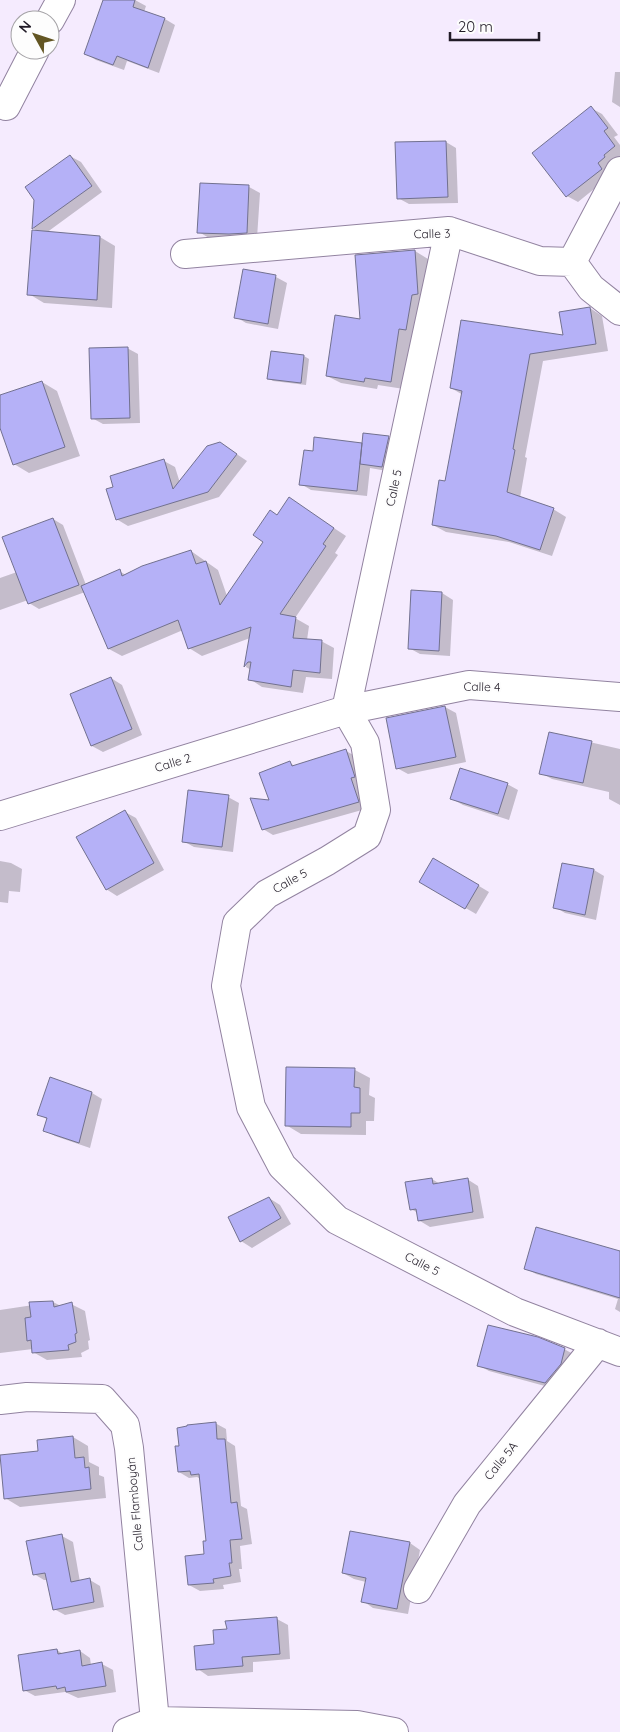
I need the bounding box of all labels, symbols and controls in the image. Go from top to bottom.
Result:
north arrow [10,10,60,60]
scale bar [450,10,539,42]
text: N [15,17,35,36]
text: 20 m [458,17,493,36]
street label: Calle 3 [413,226,451,241]
street label: Calle 5 [382,468,405,508]
street label: Calle 4 [463,679,501,694]
street label: Calle 2 [153,750,193,775]
street label: Calle 5 [270,865,310,896]
street label: Calle 5 [402,1248,442,1279]
street label: Calle 5A [481,1438,521,1483]
street label: Calle Flamboyán [123,1457,146,1551]

